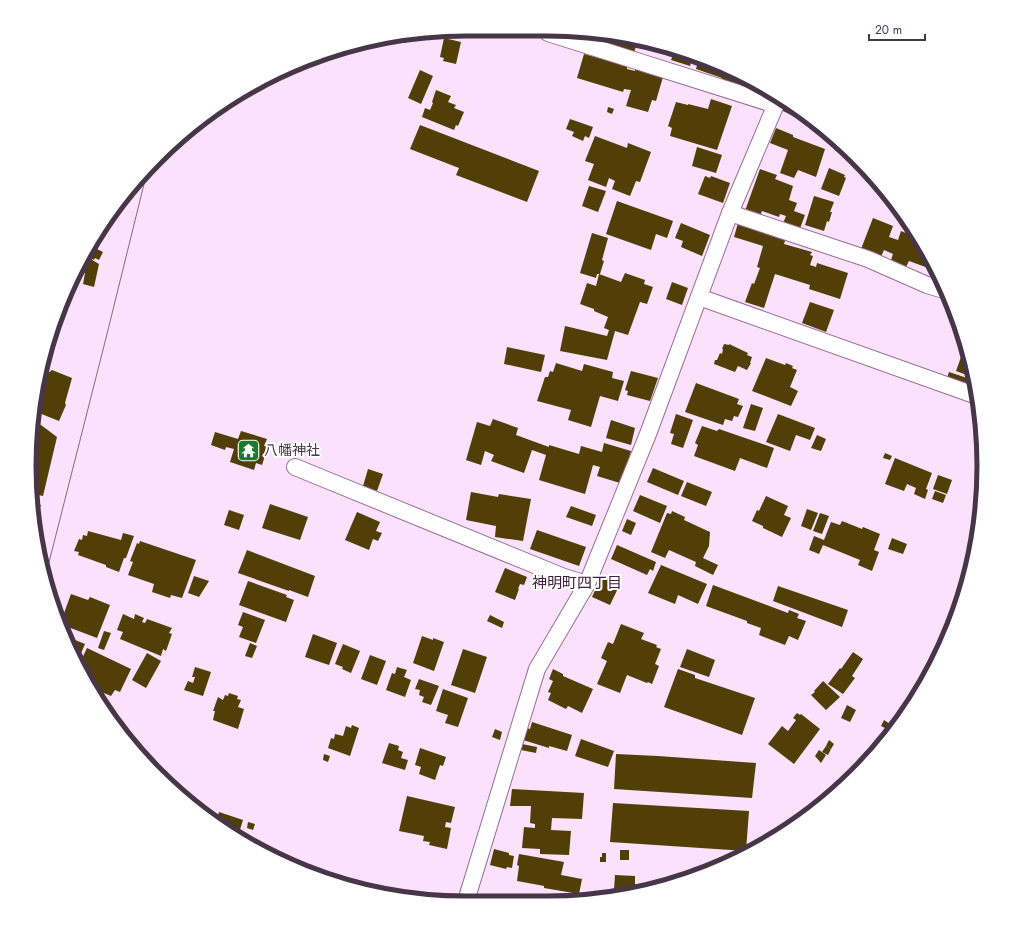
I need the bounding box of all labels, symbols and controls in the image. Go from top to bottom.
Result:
scale bar [869,16,925,42]
text: 20 m [875,21,902,39]
temple icon: 八幡神社 [235,437,261,463]
place label: 八幡神社 [264,440,320,460]
district label: 神明町四丁目 [532,572,622,594]

